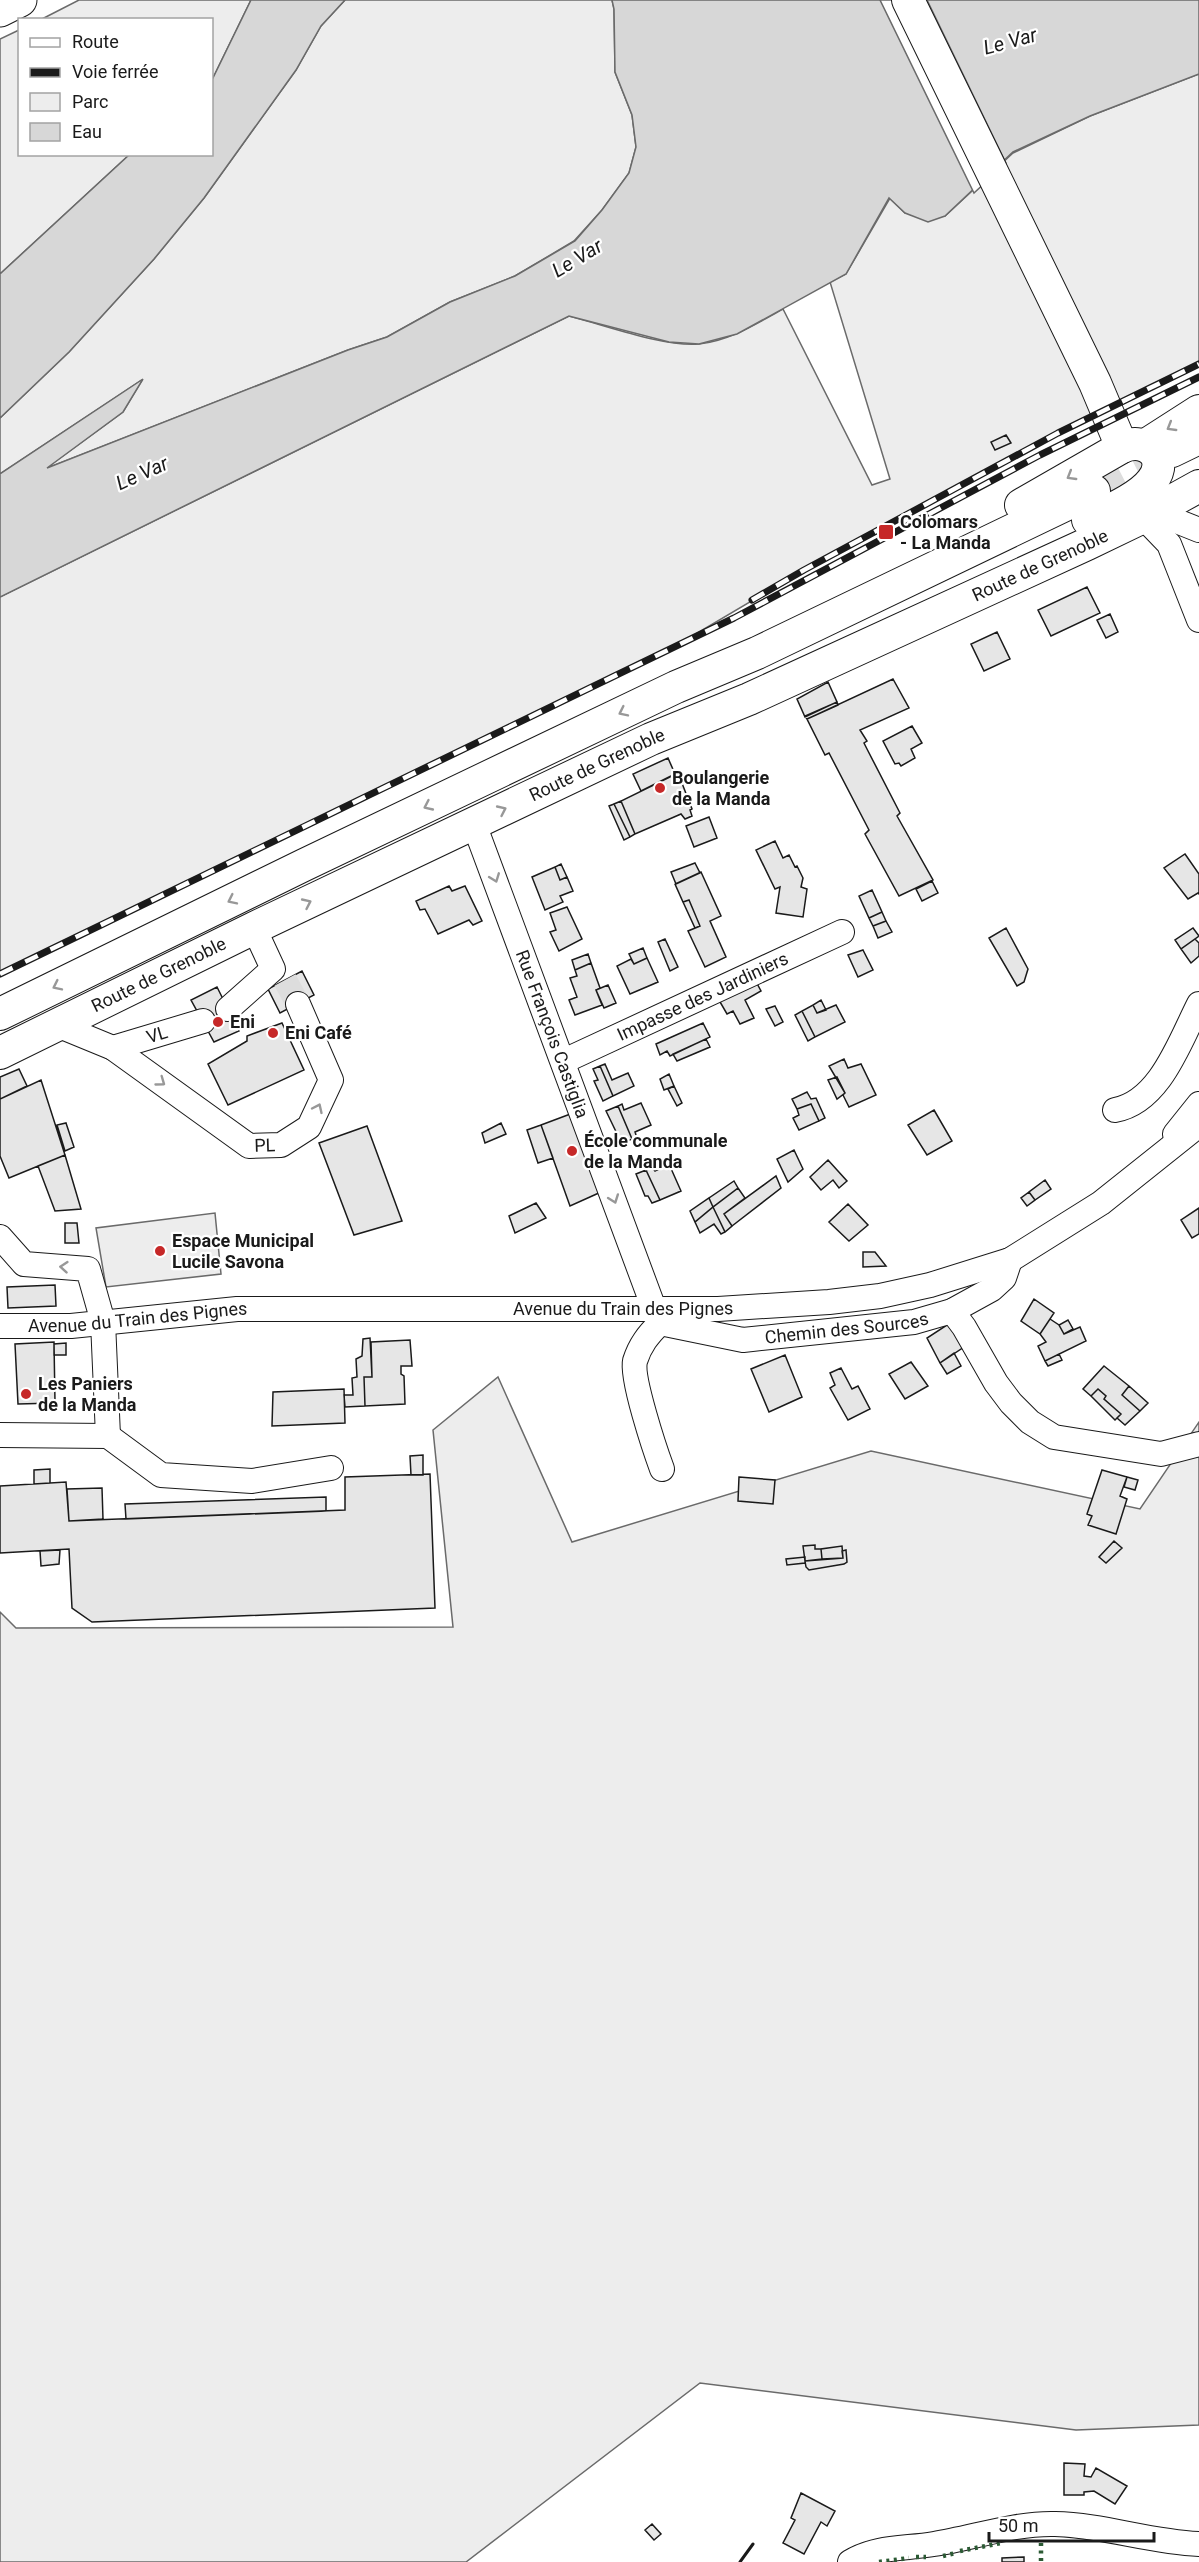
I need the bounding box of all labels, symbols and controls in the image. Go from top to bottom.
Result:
legend [18,18,213,156]
water label: Le Var [980,22,1041,60]
text: Route [72,31,119,52]
text: Voie ferrée [72,61,158,82]
text: Parc [72,91,108,112]
text: Eau [72,121,102,142]
water label: Le Var [547,233,608,282]
one-way arrow [1167,419,1178,430]
water label: Le Var [112,450,173,495]
one-way arrow [1067,468,1077,480]
place label: Colomars - La Manda [900,511,991,553]
marker: Colomars - La Manda [877,523,895,541]
street label: Route de Grenoble [969,524,1111,605]
one-way arrow [618,705,629,717]
street label: Route de Grenoble [526,724,668,805]
place label: Boulangerie de la Manda [672,767,771,809]
marker: Boulangerie de la Manda [653,781,667,795]
one-way arrow [424,798,435,810]
one-way arrow [496,806,507,818]
one-way arrow [487,873,500,883]
one-way arrow [228,892,239,904]
one-way arrow [301,898,312,910]
street label: Route de Grenoble [88,932,229,1016]
street label: Rue François Castiglia [512,947,593,1121]
street label: Impasse des Jardiniers [614,947,791,1045]
one-way arrow [53,978,64,990]
place label: Eni [230,1011,255,1032]
marker: Eni [211,1015,225,1029]
street label: VL [144,1021,170,1047]
place label: Eni Café [285,1022,352,1043]
marker: Eni Café [266,1026,280,1040]
one-way arrow [154,1075,165,1086]
one-way arrow [311,1104,323,1115]
place label: École communale de la Manda [584,1130,728,1172]
street label: PL [254,1134,276,1156]
marker: École communale de la Manda [565,1144,579,1158]
one-way arrow [607,1193,620,1203]
place label: Espace Municipal Lucile Savona [172,1230,314,1272]
marker: Espace Municipal Lucile Savona [153,1244,167,1258]
one-way arrow [59,1261,68,1274]
street label: Avenue du Train des Pignes [513,1297,734,1319]
street label: Avenue du Train des Pignes [28,1298,247,1336]
street label: Chemin des Sources [764,1307,931,1348]
place label: Les Paniers de la Manda [38,1373,137,1415]
marker: Les Paniers de la Manda [19,1387,33,1401]
scale bar [989,2505,1154,2543]
text: 50 m [998,2515,1038,2536]

